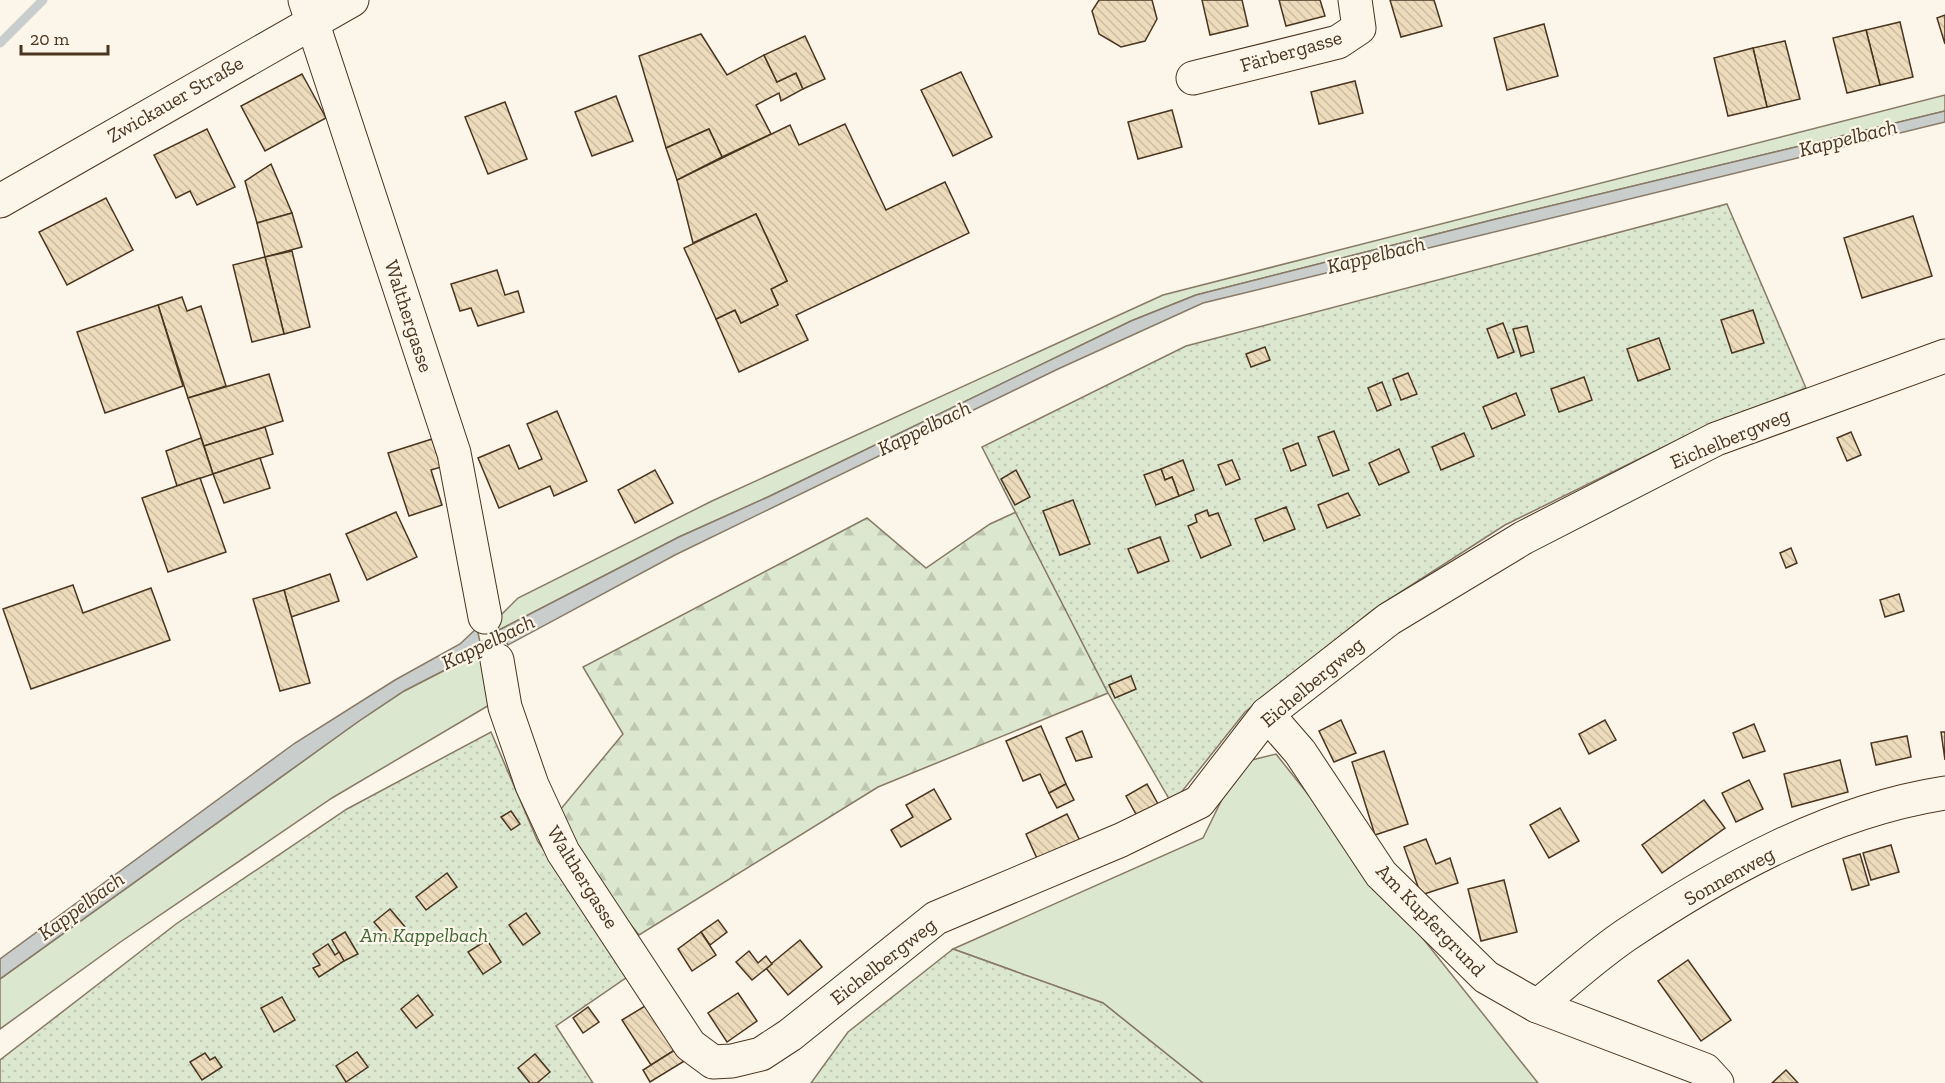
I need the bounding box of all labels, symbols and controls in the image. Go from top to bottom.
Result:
scale bar [21,18,108,56]
street label: Färbergasse [1237,25,1345,77]
text: 20 m [30,28,70,50]
street label: Zwickauer Straße [103,50,247,148]
water label: Kappelbach [1796,113,1900,162]
water label: Kappelbach [1324,230,1428,279]
street label: Walthergasse [380,257,438,375]
water label: Kappelbach [873,394,974,461]
street label: Eichelbergweg [1667,402,1793,474]
water label: Kappelbach [437,608,538,675]
street label: Eichelbergweg [1255,632,1369,732]
street label: Walthergasse [542,821,624,933]
street label: Sonnenweg [1680,841,1778,911]
street label: Am Kupfergrund [1371,859,1491,981]
water label: Kappelbach [33,866,129,945]
street label: Eichelbergweg [825,912,941,1010]
park label: Am Kappelbach [359,923,488,947]

